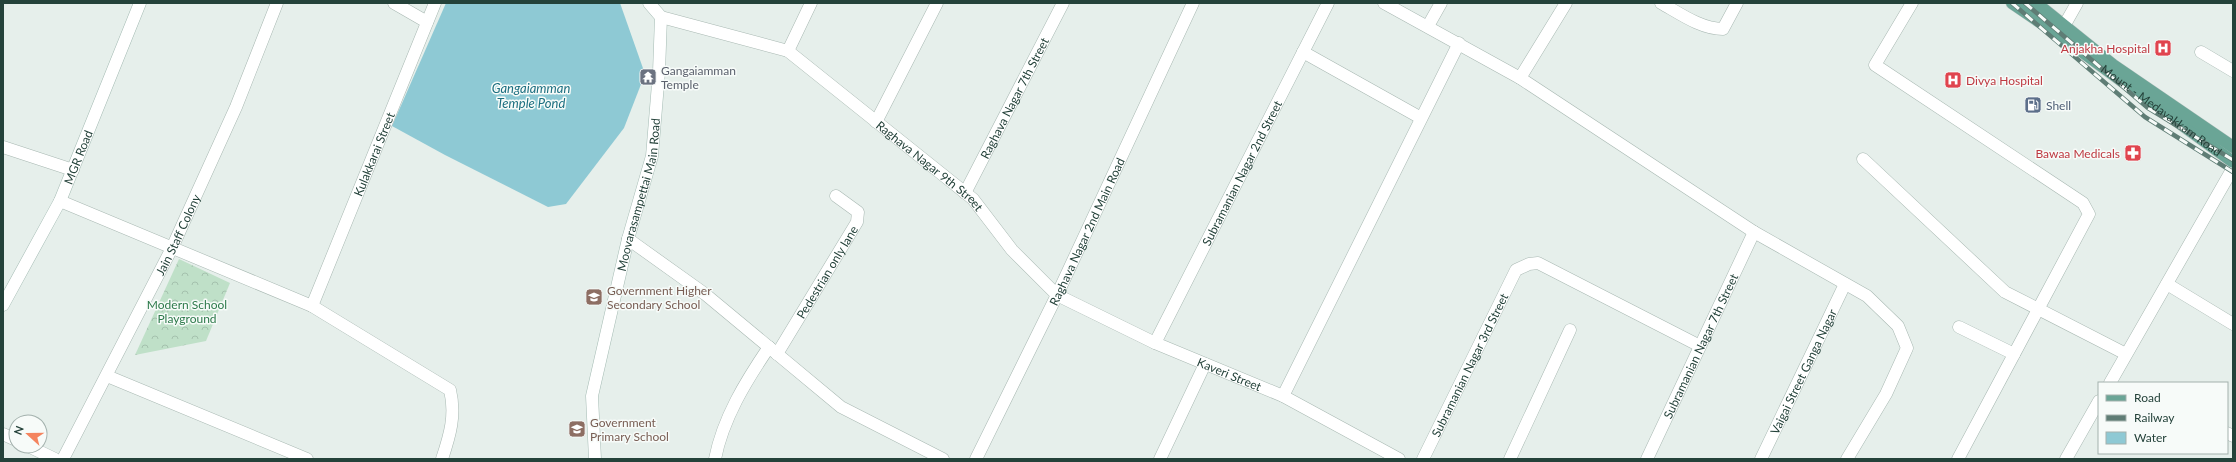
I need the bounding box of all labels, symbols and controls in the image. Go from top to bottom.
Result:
street label: Raghava Nagar 7th Street [977,34,1052,161]
hospital icon: Anjakha Hospital [2153,38,2173,58]
place label: Anjakha Hospital [2061,41,2150,56]
street label: Mount - Medavakkam Road [2098,61,2225,159]
place label: Gangaiamman Temple [661,63,736,92]
temple icon: Gangaiamman Temple [638,67,658,87]
hospital icon: Divya Hospital [1943,70,1963,90]
place label: Divya Hospital [1966,73,2043,88]
water label: Gangaiamman Temple Pond [492,80,570,111]
fuel station icon: Shell [2023,95,2043,115]
street label: Subramanian Nagar 2nd Street [1198,97,1285,248]
place label: Shell [2046,98,2071,113]
street label: Kulakkarai Street [350,109,398,198]
street label: Moovarasampettai Main Road [613,117,663,273]
street label: Raghava Nagar 9th Street [873,117,987,214]
street label: MGR Road [60,128,95,186]
pharmacy icon: Bawaa Medicals [2123,143,2143,163]
place label: Bawaa Medicals [2035,146,2120,161]
street label: Raghava Nagar 2nd Main Road [1046,155,1127,308]
street label: Jain Staff Colony [152,191,203,278]
street label: Pedestrian only lane [793,223,861,321]
street label: Subramanian Nagar 7th Street [1660,270,1741,421]
place label: Government Higher Secondary School [607,283,712,312]
school or university icon: Government Higher Secondary School [584,287,604,307]
street label: Subramanian Nagar 3rd Street [1428,290,1511,439]
park label: Modern School Playground [147,297,227,326]
street label: Vaigai Street Ganga Nagar [1767,306,1840,437]
street label: Kaveri Street [1195,354,1264,394]
legend [2098,382,2228,454]
text: Road [2134,390,2161,405]
text: Railway [2134,410,2175,425]
north arrow [8,414,48,454]
place label: Government Primary School [590,415,669,444]
school or university icon: Government Primary School [567,419,587,439]
text: N [11,424,26,437]
text: Water [2134,430,2167,445]

